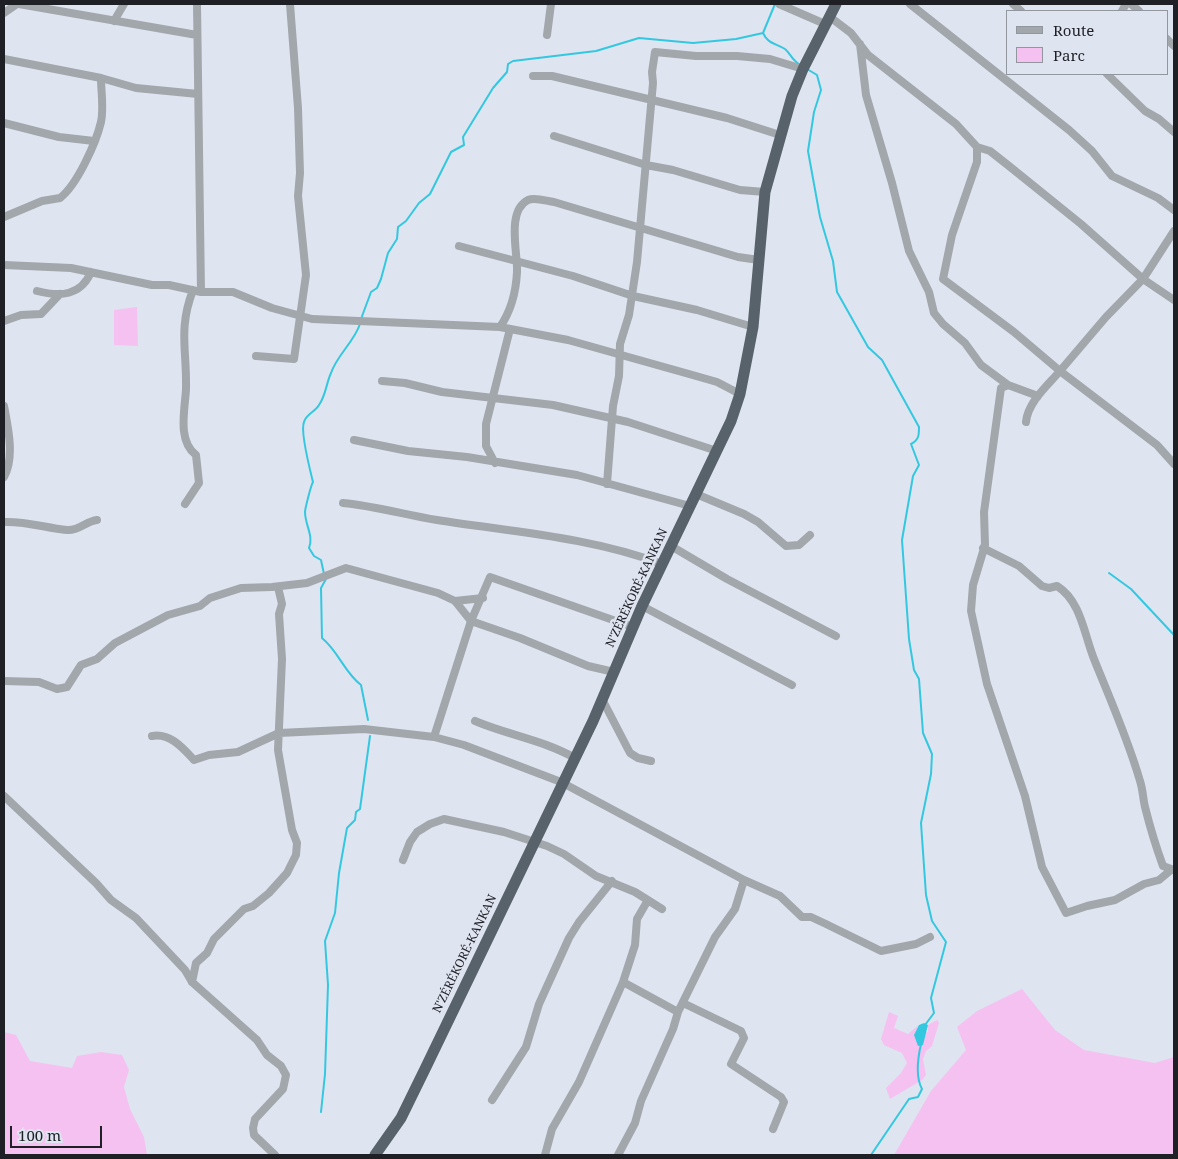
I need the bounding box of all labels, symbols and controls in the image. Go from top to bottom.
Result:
legend [1006,10,1168,75]
text: Route [1053,20,1094,40]
text: Parc [1053,45,1085,65]
street label: N'ZÉRÉKORÉ-KANKAN [603,526,671,650]
street label: N'ZÉRÉKORÉ-KANKAN [430,892,500,1016]
scale bar [12,1116,105,1148]
text: 100 m [18,1125,61,1145]

